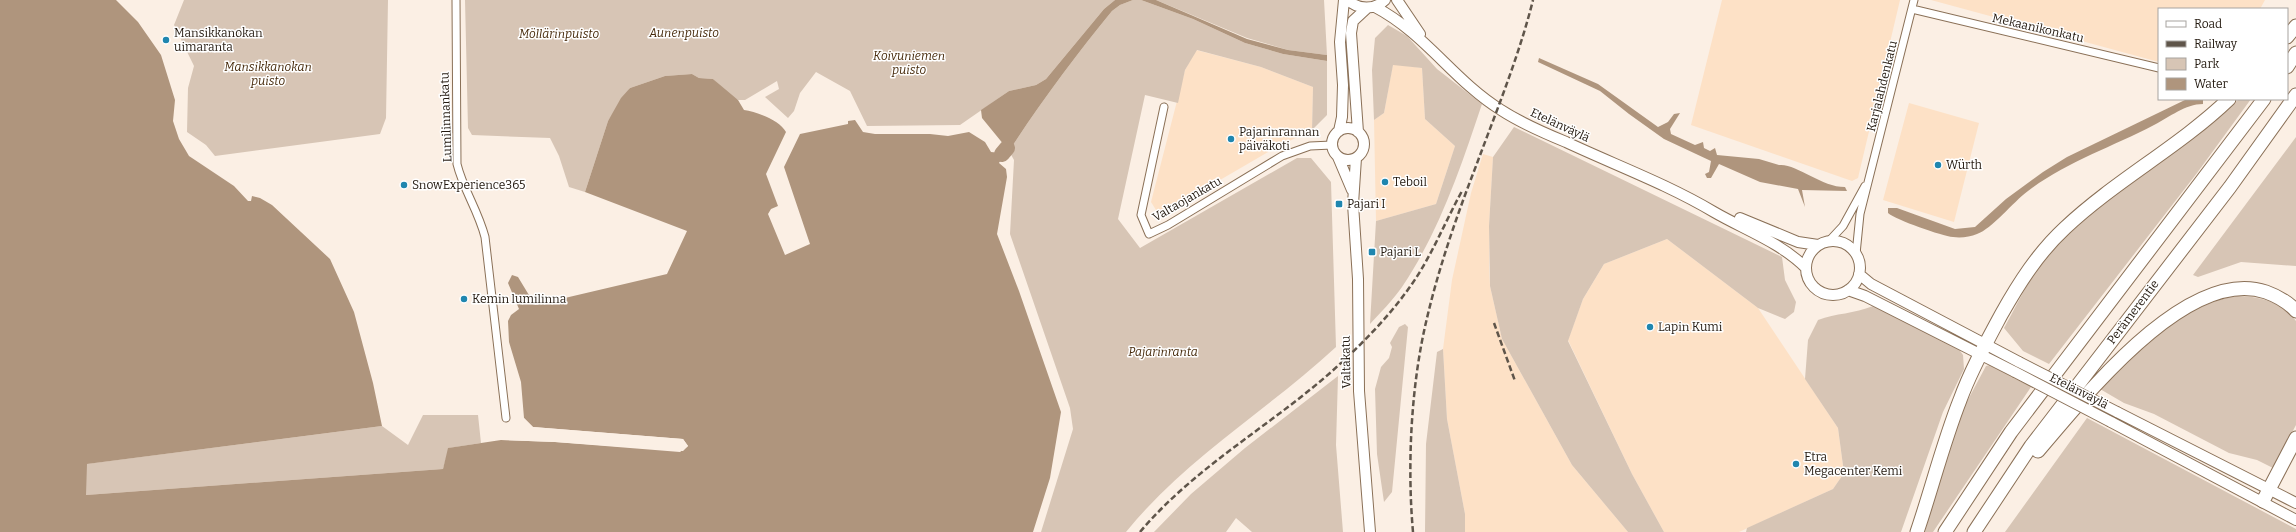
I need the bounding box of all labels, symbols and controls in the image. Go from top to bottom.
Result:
legend [2158,8,2288,100]
street label: Mekaanikonkatu [1991,11,2086,45]
text: Road [2194,17,2222,31]
place label: Mansikkanokan uimaranta [174,26,263,54]
park label: Aunenpuisto [648,26,719,40]
park label: Möllärinpuisto [519,27,599,41]
marker: Mansikkanokan uimaranta [161,35,171,45]
text: Railway [2194,37,2238,51]
street label: Karjalahdenkatu [1864,39,1900,133]
park label: Koivuniemen puisto [873,49,945,77]
text: Park [2194,57,2220,71]
park label: Mansikkanokan puisto [224,60,312,88]
street label: Lumilinnankatu [437,71,455,162]
text: Water [2194,77,2229,91]
street label: Etelänväylä [1528,105,1592,145]
place label: Pajarinrannan päiväkoti [1239,125,1320,153]
marker: Pajarinrannan päiväkoti [1226,134,1236,144]
place label: Würth [1946,158,1983,172]
marker: Würth [1933,160,1943,170]
street label: Valtaojankatu [1150,173,1224,224]
place label: Teboil [1393,175,1427,189]
marker: Teboil [1380,177,1390,187]
place label: SnowExperience365 [412,178,525,192]
marker: SnowExperience365 [399,180,409,190]
place label: Pajari I [1347,197,1386,211]
marker: Pajari I [1334,199,1344,209]
place label: Pajari L [1380,245,1421,259]
marker: Pajari L [1367,247,1377,257]
street label: Perämerentie [2104,277,2162,347]
place label: Kemin lumilinna [472,292,567,306]
marker: Kemin lumilinna [459,294,469,304]
place label: Lapin Kumi [1658,320,1723,334]
marker: Lapin Kumi [1645,322,1655,332]
street label: Valtakatu [1339,335,1353,389]
park label: Pajarinranta [1128,345,1198,359]
street label: Etelänväylä [2047,370,2111,412]
place label: Etra Megacenter Kemi [1804,450,1903,478]
marker: Etra Megacenter Kemi [1791,459,1801,469]

